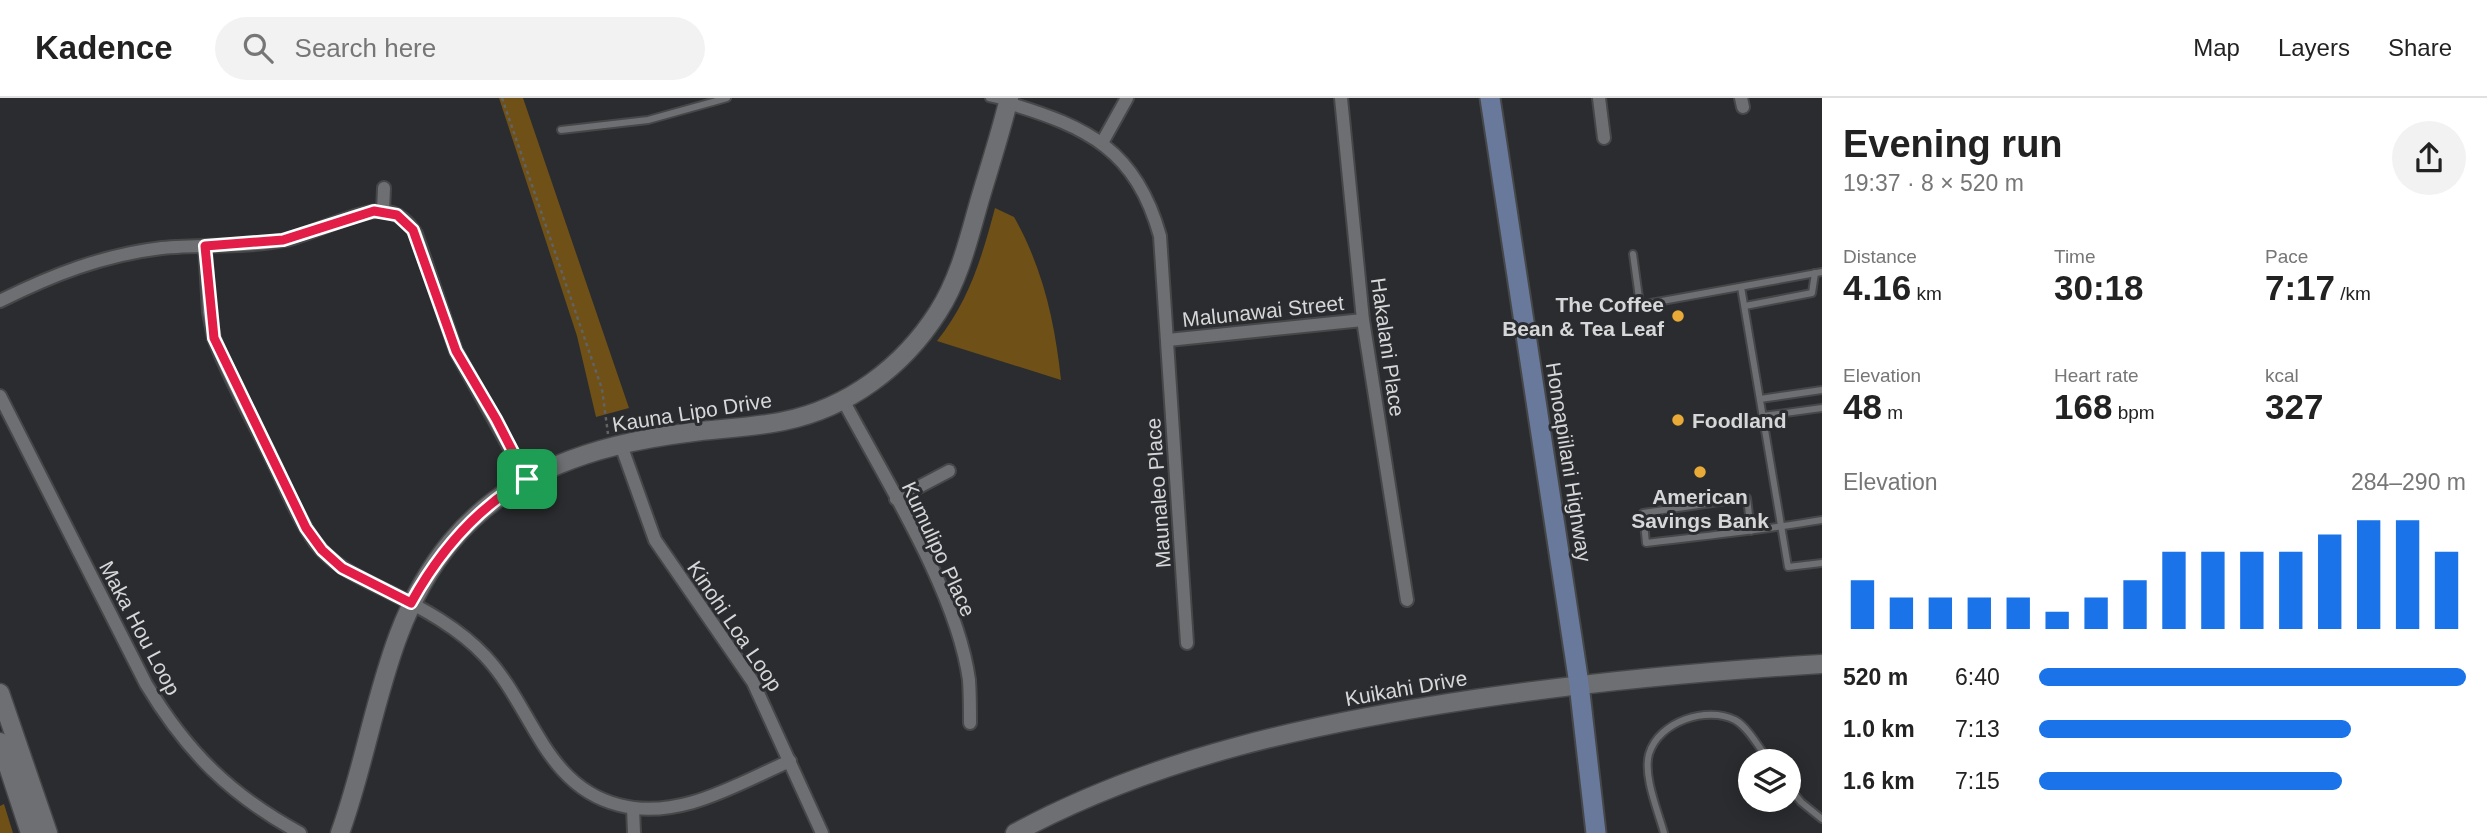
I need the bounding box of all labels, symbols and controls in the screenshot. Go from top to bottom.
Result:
search box [215,17,705,80]
text: Kadence [35,29,173,66]
icon: search [239,29,277,67]
text: Search here [295,33,436,63]
text: Map [2193,34,2240,61]
text: Layers [2278,34,2350,61]
text: Share [2388,34,2452,61]
button: share [2392,121,2466,195]
text: Evening run [1843,123,2063,165]
text: 19:37 · 8 × 520 m [1843,170,2024,196]
text: Distance [1843,246,1917,267]
text: Time [2054,246,2096,267]
text: Pace [2265,246,2308,267]
text: 4.16 [1843,268,1911,307]
text: 30:18 [2054,268,2144,307]
text: 7:17 [2265,268,2335,307]
street label: Hakalani Place [1367,276,1409,418]
text: km [1911,283,1942,304]
text: /km [2335,283,2371,304]
street label: Malunawai Street [1181,291,1345,331]
place label: The Coffee Bean & Tea Leaf [1502,293,1665,340]
marker: The Coffee Bean & Tea Leaf [1670,308,1686,324]
street label: Honoapiilani Highway [1542,360,1596,564]
text: Elevation [1843,365,1921,386]
text: Heart rate [2054,365,2138,386]
text: kcal [2265,365,2299,386]
text: 48 [1843,387,1882,426]
text: 168 [2054,387,2112,426]
text: 327 [2265,387,2323,426]
street label: Kauna Lipo Drive [611,388,773,436]
text: m [1882,402,1903,423]
text: bpm [2112,402,2155,423]
place label: Foodland [1692,409,1786,432]
marker: Foodland [1670,412,1686,428]
street label: Maunaleo Place [1141,417,1175,569]
pin [497,449,557,509]
icon: arrive [508,460,546,498]
marker: American Savings Bank [1692,464,1708,480]
text: Elevation [1843,469,1938,495]
text: 284–290 m [2351,469,2466,495]
street label: Kumulipo Place [898,478,980,620]
place label: American Savings Bank [1631,485,1769,532]
street label: Maka Hou Loop [95,557,185,699]
street label: Kinohi Loa Loop [683,557,787,695]
text: 520 m [1843,664,1908,690]
text: 6:40 [1955,664,2000,690]
street label: Kuikahi Drive [1343,666,1469,710]
text: 1.0 km [1843,716,1915,742]
text: 7:13 [1955,716,2000,742]
map controls [1738,749,1801,812]
button: layers [1738,749,1801,812]
text: 1.6 km [1843,768,1915,794]
text: 7:15 [1955,768,2000,794]

